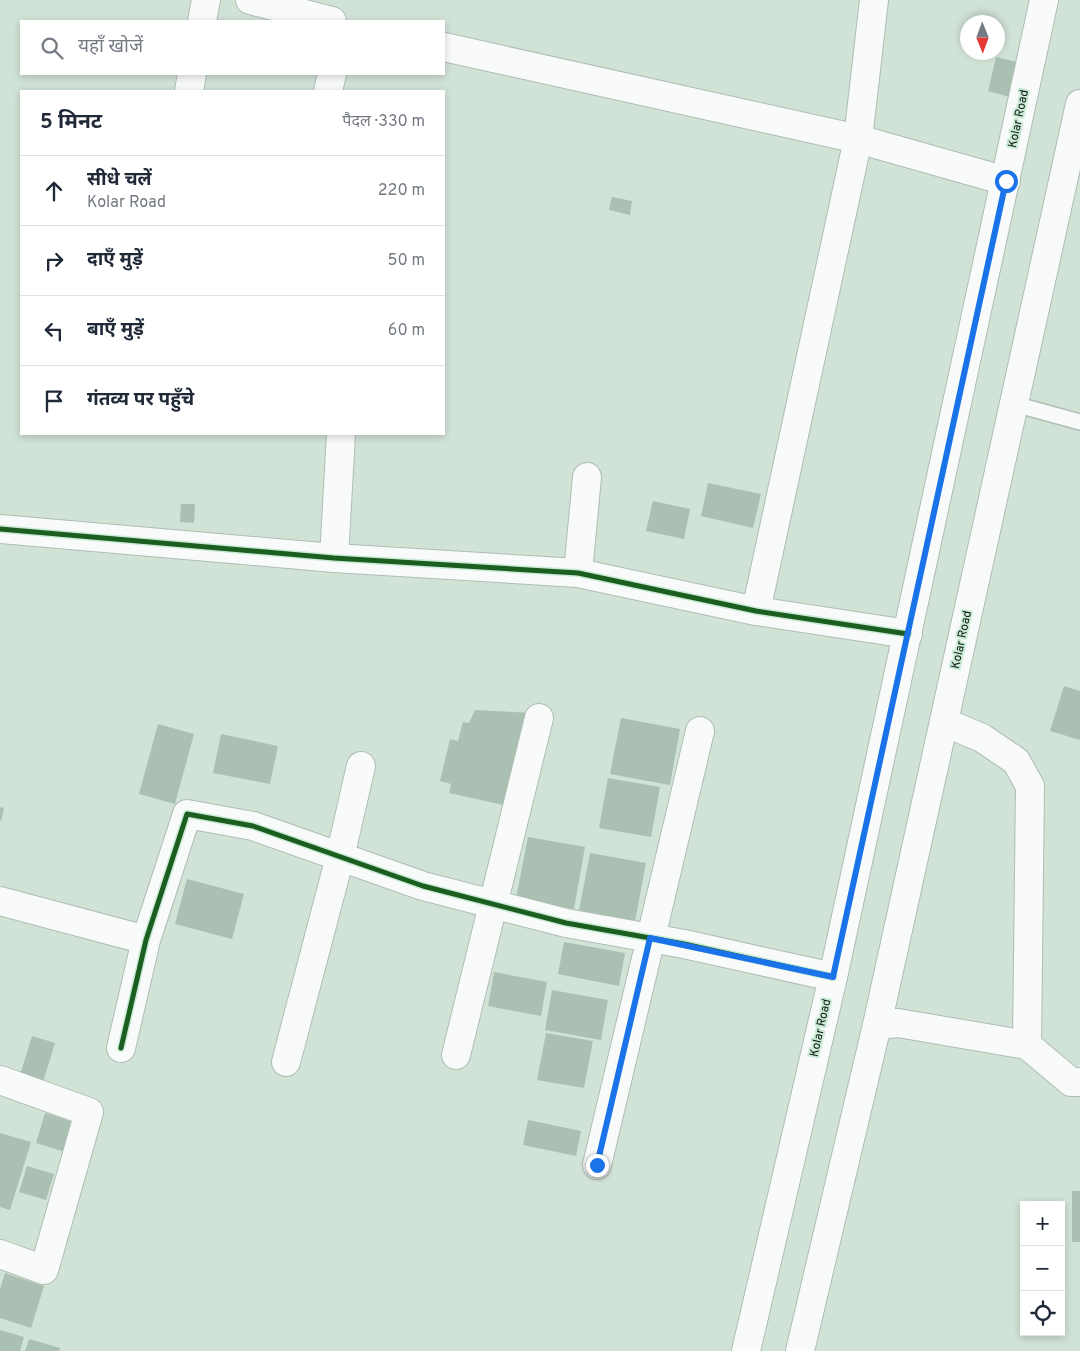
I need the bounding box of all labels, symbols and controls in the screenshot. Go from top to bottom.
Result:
north arrow [960,15,1005,60]
search box [20,20,445,75]
icon: search [38,34,66,62]
text: यहाँ खोजें [78,35,143,59]
street label: Kolar Road [1005,88,1033,150]
text: 5 मिनट [40,109,102,136]
text: पैदल · 330 m [342,112,425,132]
text: सीधे चलें [87,168,152,192]
route start [995,170,1018,193]
icon: ahead [40,177,68,205]
text: 220 m [378,181,425,201]
text: Kolar Road [87,193,166,213]
icon: right [40,247,68,275]
text: दाएँ मुड़ें [87,248,143,272]
text: 50 m [388,251,425,271]
icon: left [40,317,68,345]
text: बाएँ मुड़ें [87,318,144,342]
text: 60 m [388,321,425,341]
icon: arrive [40,387,68,415]
text: गंतव्य पर पहुँचे [87,388,194,412]
street label: Kolar Road [948,609,976,671]
street label: Kolar Road [807,997,835,1059]
route end [586,1154,609,1177]
map controls [1020,1201,1065,1336]
button: + [1020,1201,1065,1246]
button: − [1020,1246,1065,1291]
button: locate [1020,1291,1065,1336]

